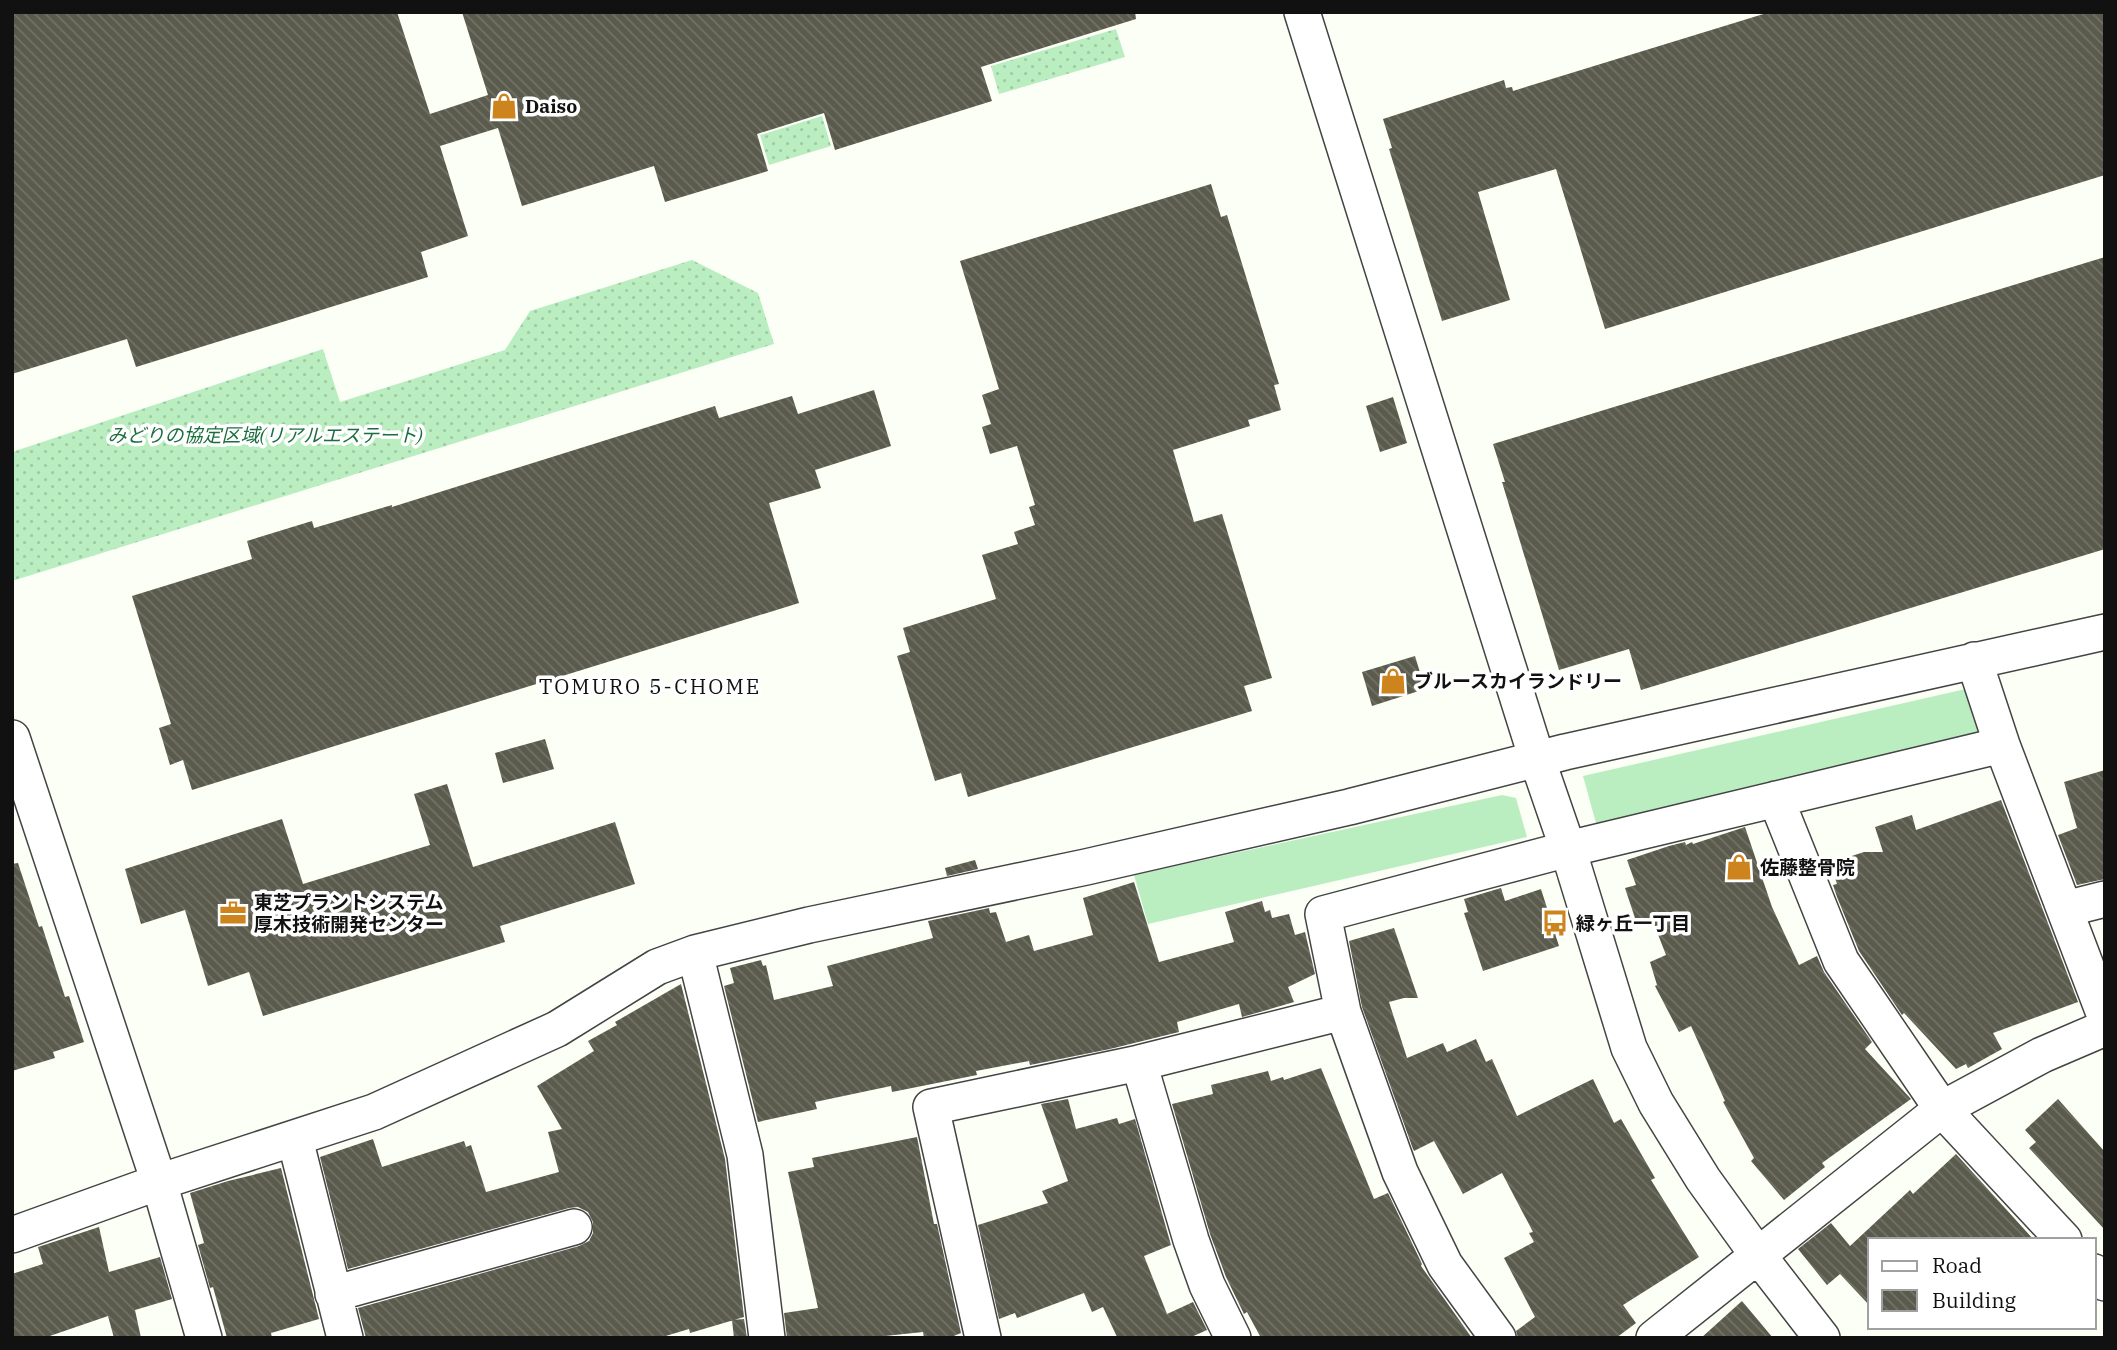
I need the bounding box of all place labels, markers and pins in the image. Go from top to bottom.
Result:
shop icon: Daiso [489,91,519,121]
place label: Daiso [525,94,577,118]
shop icon: ブルースカイランドリー [1378,666,1408,696]
place label: ブルースカイランドリー [1414,669,1622,693]
shop icon: 佐藤整骨院 [1724,852,1754,882]
place label: 佐藤整骨院 [1760,855,1855,879]
place label: 東芝プラントシステム 厚木技術開発センター [254,890,444,936]
office icon: 東芝プラントシステム 厚木技術開発センター [218,898,248,928]
bus stop icon: 緑ヶ丘一丁目 [1540,908,1570,938]
place label: 緑ヶ丘一丁目 [1576,911,1690,935]

